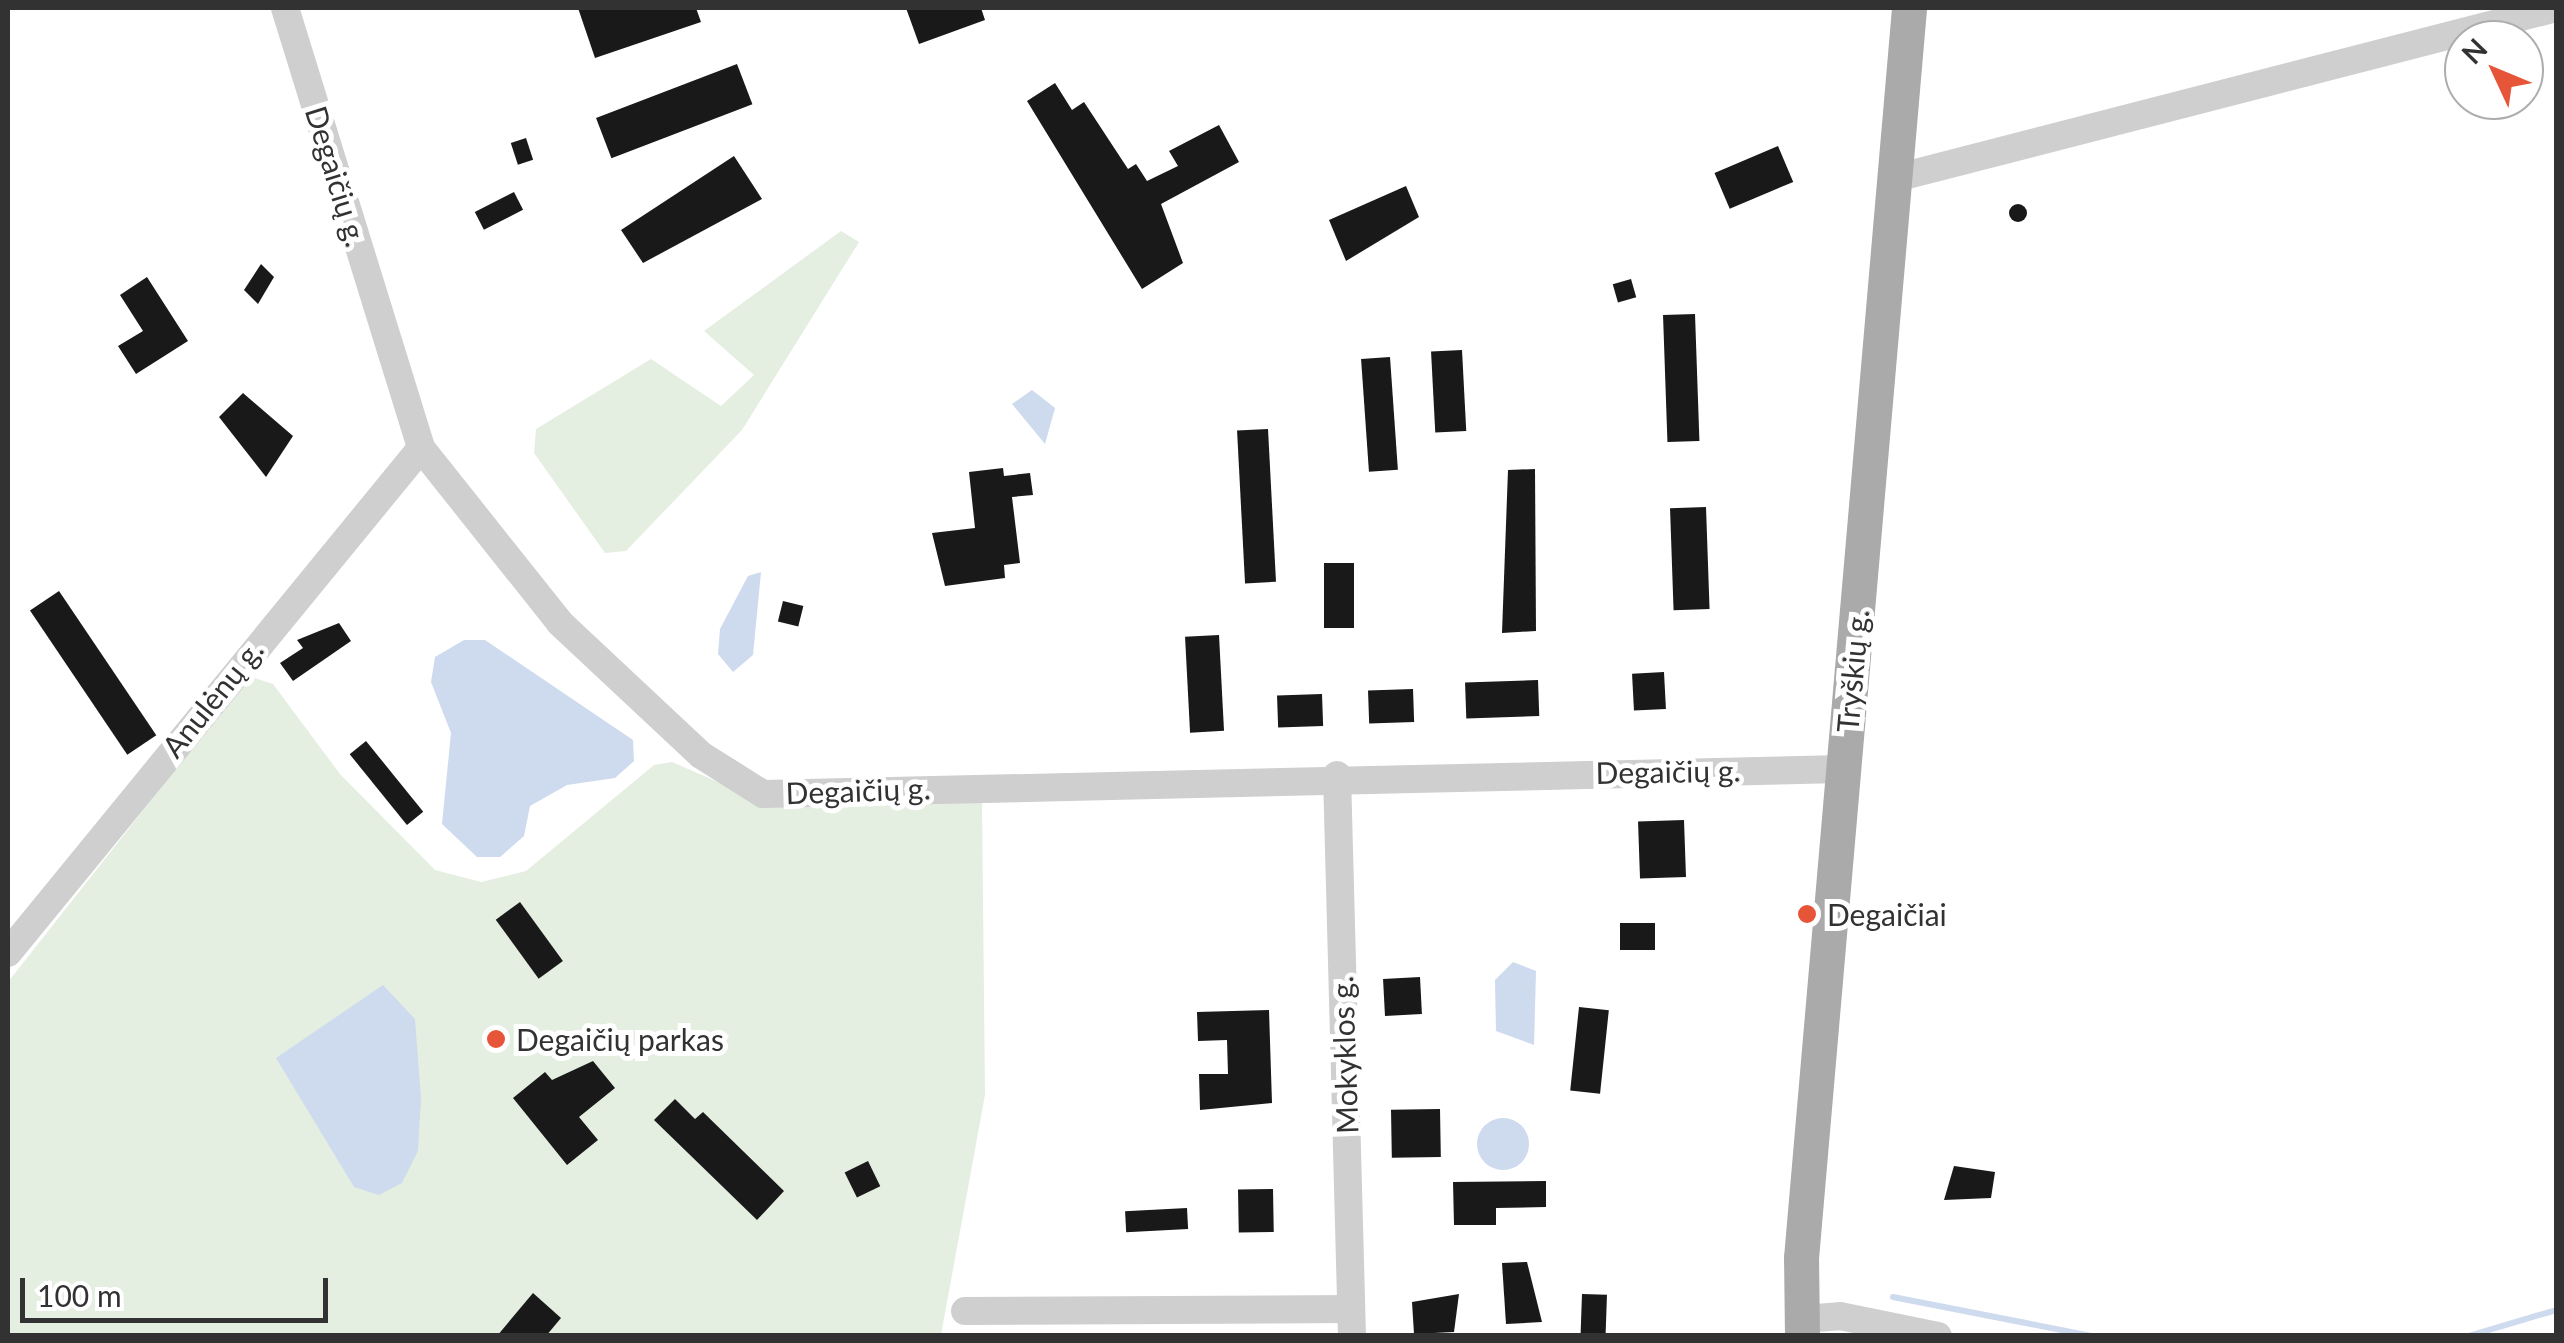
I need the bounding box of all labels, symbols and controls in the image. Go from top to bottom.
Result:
north arrow [2444,20,2544,120]
text: N [2454,31,2494,70]
street label: Degaičių g. [299,102,375,250]
street label: Tryškių g. [1829,608,1875,734]
street label: Anulėnų g. [154,632,270,764]
street label: Degaičių g. [1595,752,1741,790]
street label: Degaičių g. [785,769,931,811]
place label: Degaičiai [1827,896,1947,932]
marker: Degaičiai [1796,903,1818,925]
street label: Mokyklos g. [1323,976,1365,1134]
place label: Degaičių parkas [516,1021,724,1057]
marker: Degaičių parkas [485,1028,507,1050]
scale bar [25,1258,332,1320]
text: 100 m [37,1277,122,1313]

